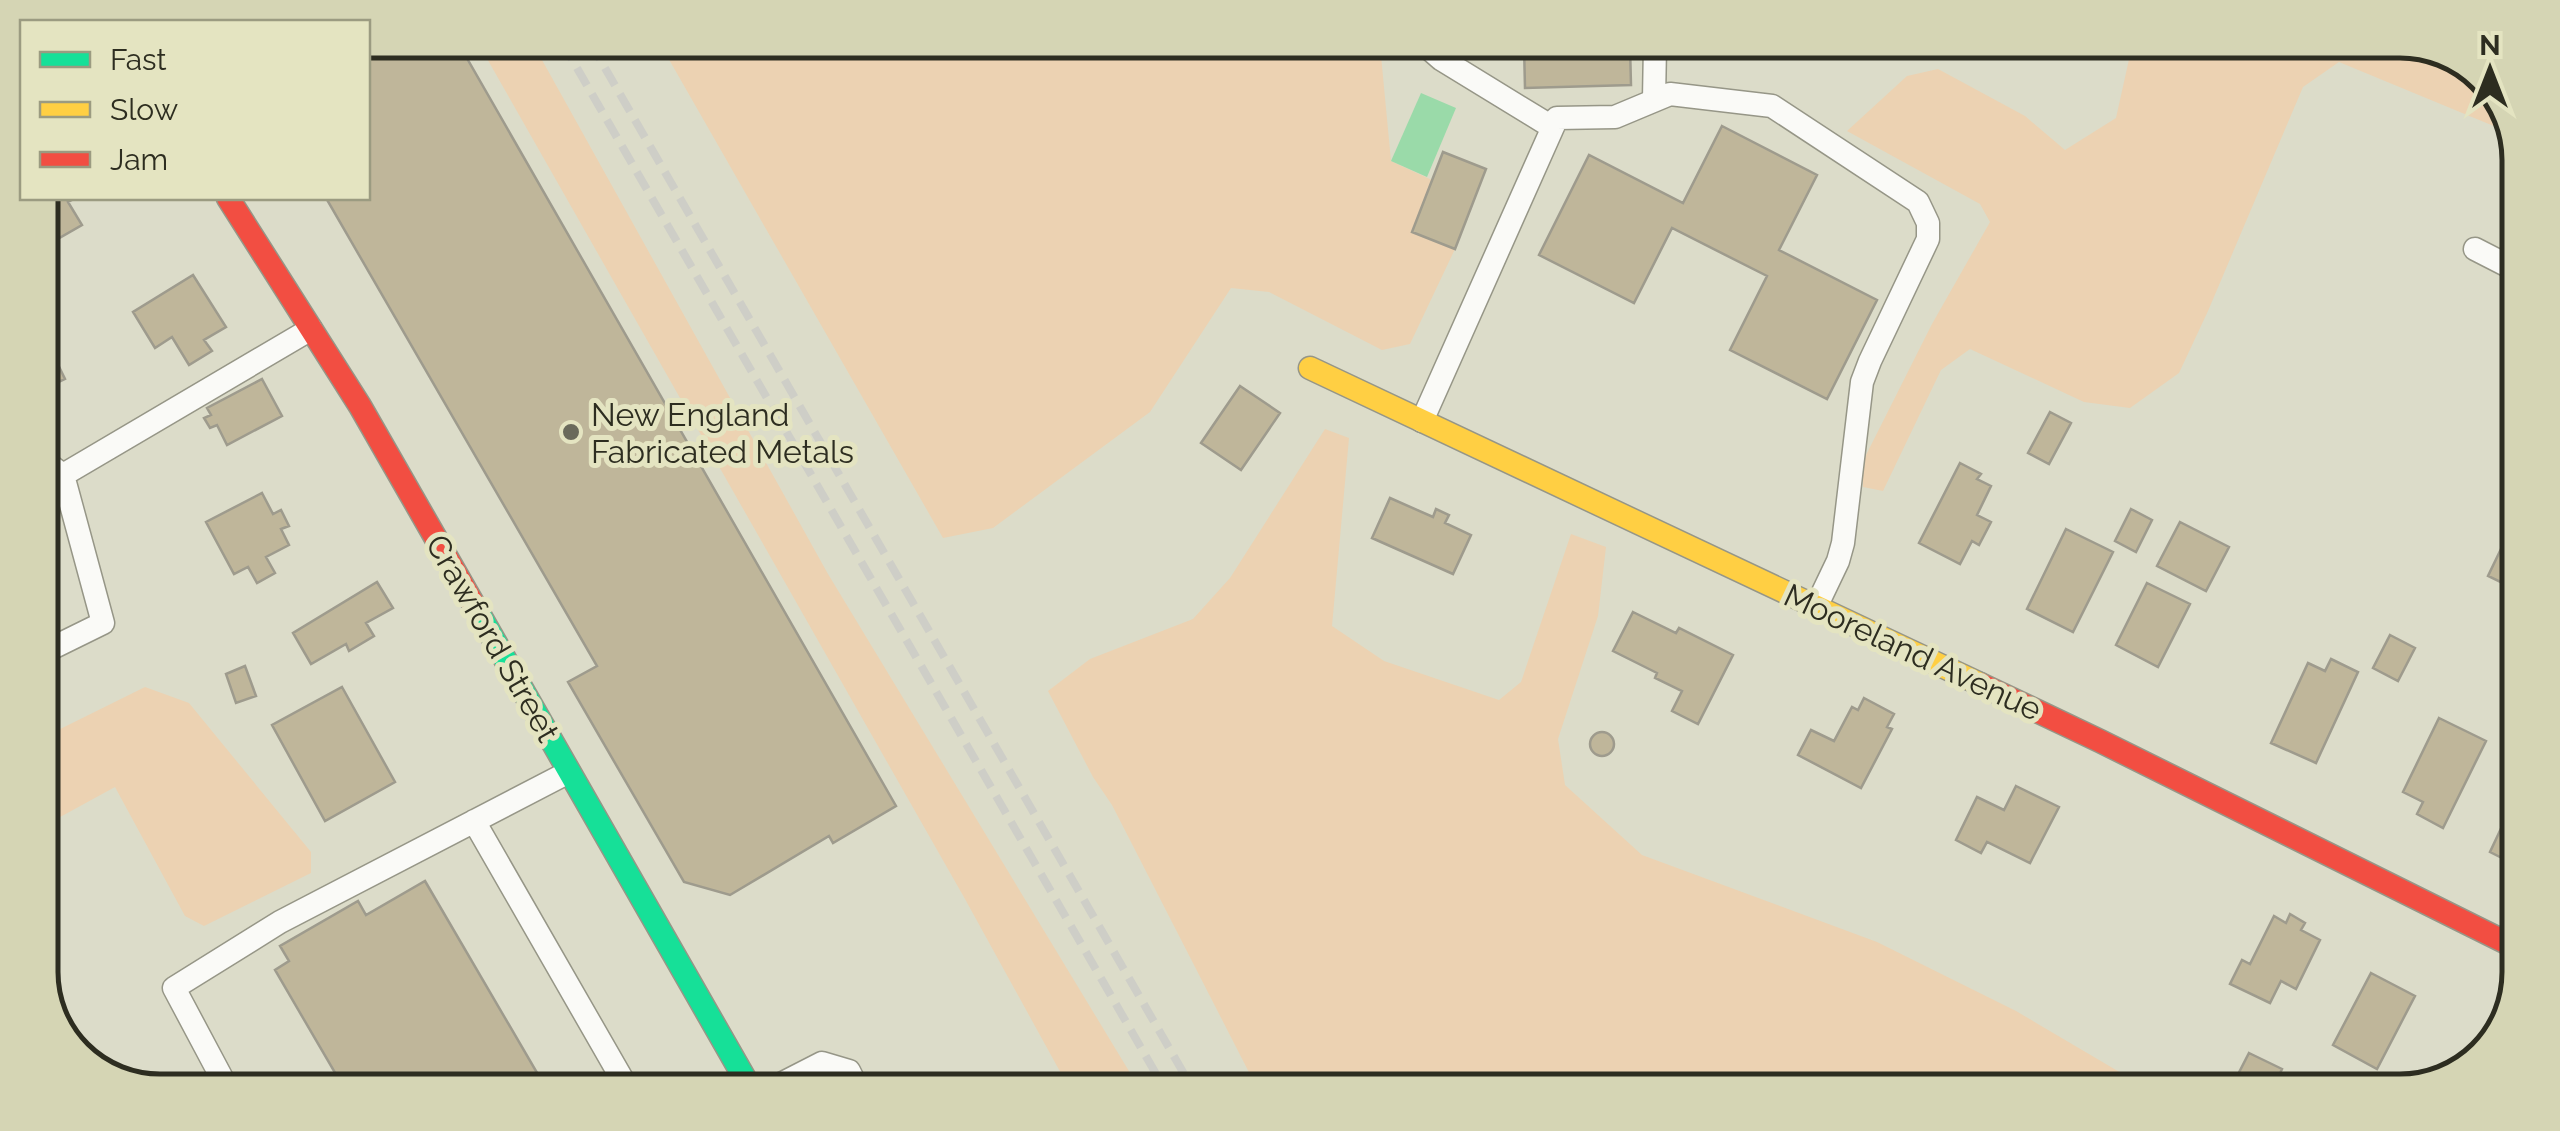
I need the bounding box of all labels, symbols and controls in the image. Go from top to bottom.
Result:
legend [20,20,370,200]
north arrow [2440,20,2540,120]
text: N [2479,29,2501,62]
text: Fast [110,42,167,77]
text: Slow [110,92,178,127]
text: Jam [110,142,168,177]
place label: New England Fabricated Metals [591,396,854,470]
marker: New England Fabricated Metals [560,421,582,443]
street label: Crawford Street [419,528,567,748]
street label: Mooreland Avenue [1779,576,2047,728]

